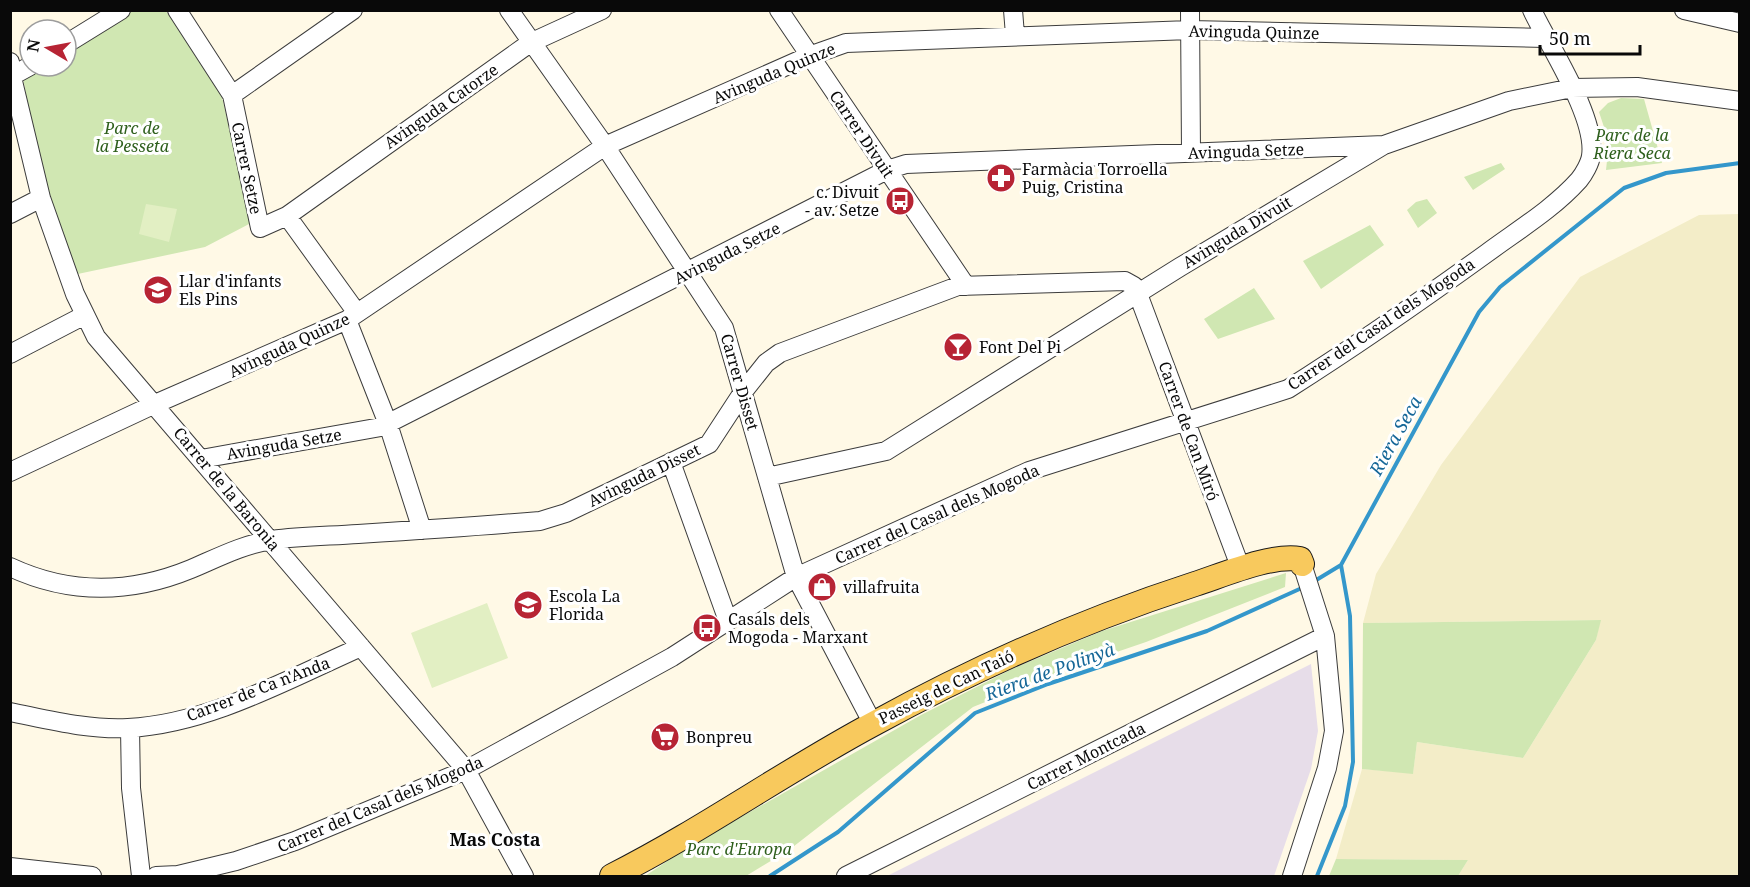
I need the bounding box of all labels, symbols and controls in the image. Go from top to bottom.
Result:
north arrow [18,18,78,78]
scale bar [1540,18,1640,56]
street label: Avinguda Quinze [1188,20,1320,44]
text: 50 m [1549,26,1591,50]
text: N [21,37,45,54]
street label: Avinguda Quinze [709,37,839,109]
street label: Avinguda Catorze [379,58,503,154]
street label: Carrer Divuit [825,86,900,182]
park label: Parc de la Pesseta [95,117,170,157]
street label: Carrer Setze [226,120,268,216]
park label: Parc de la Riera Seca [1592,124,1672,164]
street label: Avinguda Setze [1187,138,1305,164]
place label: Farmàcia Torroella Puig, Cristina [1022,158,1168,198]
pharmacy icon: Farmàcia Torroella Puig, Cristina [985,162,1017,194]
place label: c. Divuit - av. Setze [805,181,879,221]
bus stop icon: c. Divuit - av. Setze [884,185,916,217]
street label: Avinguda Divuit [1178,191,1296,273]
street label: Avinguda Setze [670,217,784,289]
street label: Carrer del Casal dels Mogoda [1283,253,1479,395]
place label: Llar d'infants Els Pins [179,270,282,310]
school or university icon: Llar d'infants Els Pins [142,274,174,306]
street label: Avinguda Quinze [225,307,353,383]
street label: Carrer Disset [716,331,764,433]
bar icon: Font Del Pi [942,331,974,363]
place label: Font Del Pi [979,336,1061,358]
street label: Carrer de Can Miró [1154,358,1224,504]
water label: Riera Seca [1363,391,1427,480]
street label: Carrer de la Baronia [169,422,285,556]
street label: Avinguda Setze [225,423,343,465]
street label: Avinguda Disset [584,438,704,512]
street label: Carrer del Casal dels Mogoda [831,459,1043,569]
shop icon: villafruita [806,571,838,603]
place label: villafruita [843,576,920,598]
place label: Escola La Florida [549,585,620,625]
school or university icon: Escola La Florida [512,589,544,621]
place label: Casals dels Mogoda - Marxant [728,608,868,648]
bus stop icon: Casals dels Mogoda - Marxant [691,612,723,644]
water label: Riera de Polinyà [981,636,1118,706]
street label: Passeig de Can Taió [875,645,1017,729]
street label: Carrer de Ca n'Anda [183,651,333,727]
street label: Carrer Montcada [1023,717,1149,795]
supermarket icon: Bonpreu [649,721,681,753]
place label: Bonpreu [686,726,752,748]
street label: Carrer del Casal dels Mogoda [274,751,486,857]
district label: Mas Costa [449,827,541,851]
park label: Parc d'Europa [685,838,792,860]

